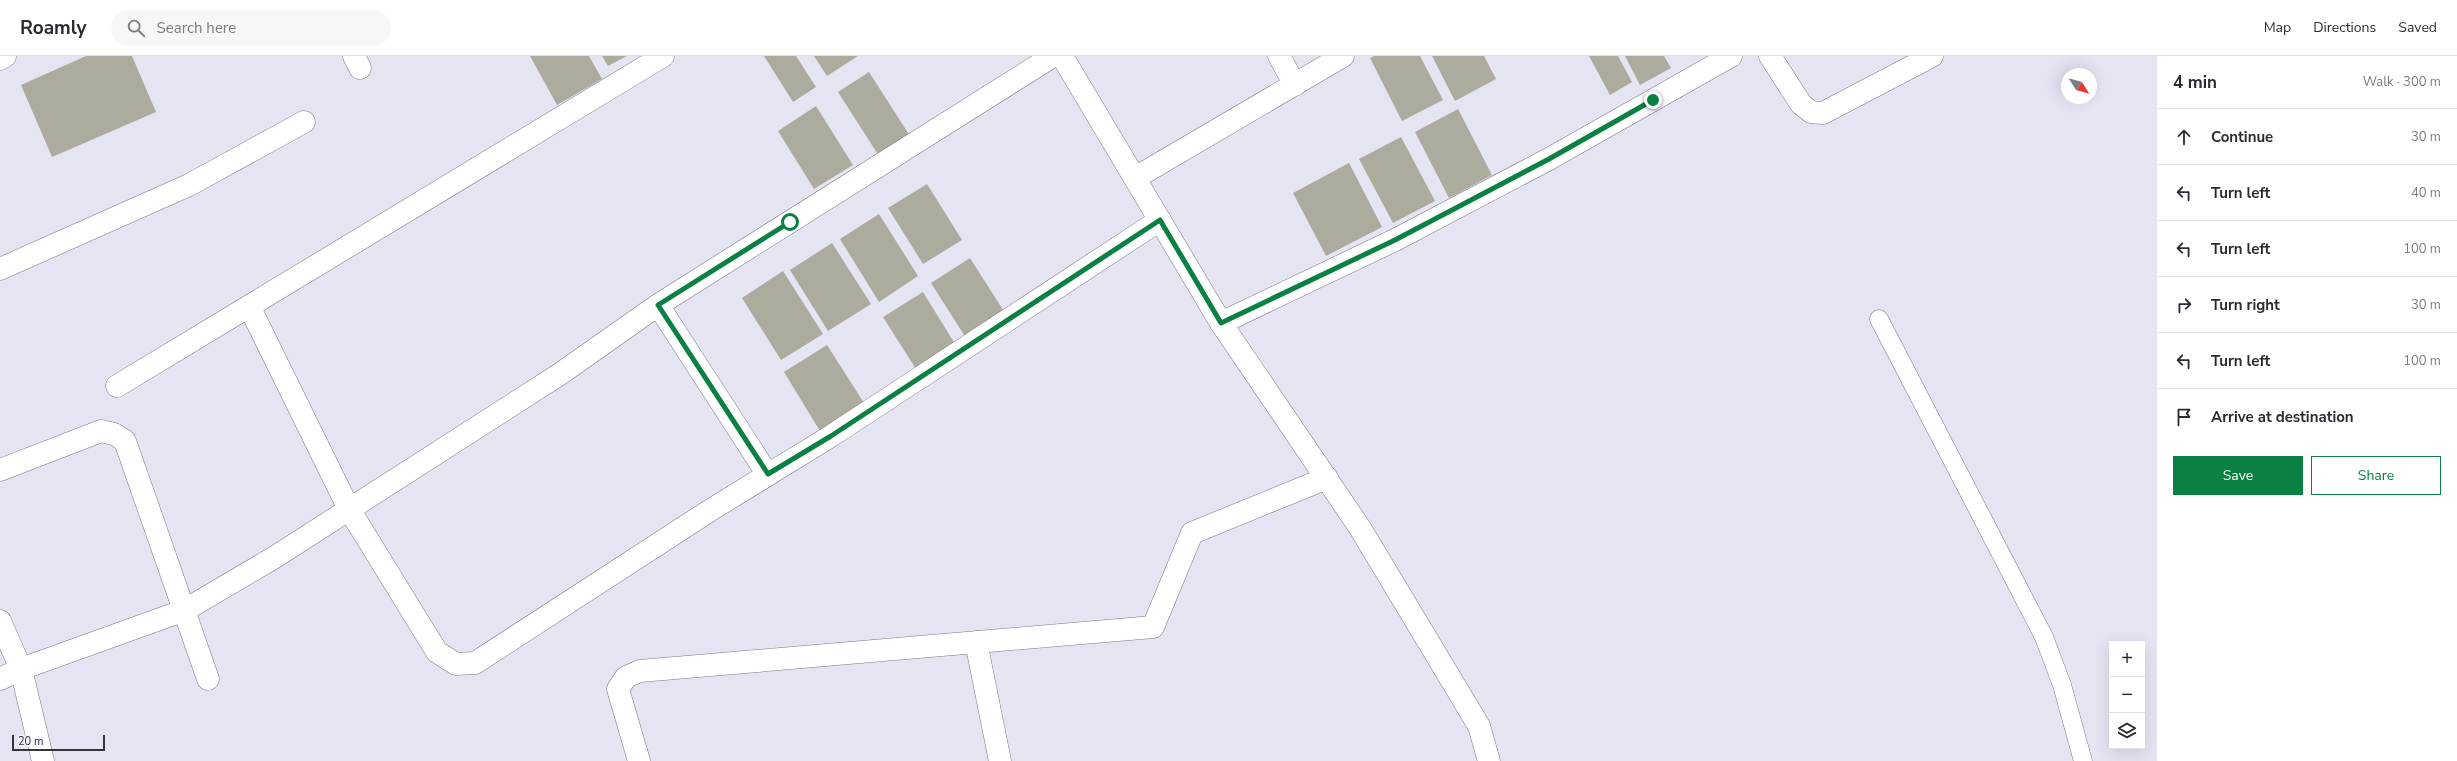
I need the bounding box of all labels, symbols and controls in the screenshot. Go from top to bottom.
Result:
search box [111,10,391,46]
text: Roamly [20,15,87,41]
icon: search [125,17,147,39]
text: Search here [157,18,236,38]
text: Map [2264,18,2291,37]
text: Directions [2313,18,2376,37]
text: Saved [2398,18,2437,37]
north arrow [2061,68,2097,104]
text: 4 min [2173,71,2217,94]
text: Walk · 300 m [2363,73,2441,91]
route end [1644,91,1662,109]
icon: ahead [2173,126,2195,148]
text: Continue [2211,127,2273,147]
text: 30 m [2411,128,2441,146]
icon: left [2173,182,2195,204]
text: Turn left [2211,183,2270,203]
text: 40 m [2411,184,2441,202]
route start [781,213,799,231]
icon: left [2173,238,2195,260]
text: Turn left [2211,239,2270,259]
text: 100 m [2403,240,2441,258]
icon: right [2173,294,2195,316]
text: Turn right [2211,295,2280,315]
text: 30 m [2411,296,2441,314]
icon: left [2173,350,2195,372]
text: Turn left [2211,351,2270,371]
text: 100 m [2403,352,2441,370]
icon: arrive [2173,406,2195,428]
text: Arrive at destination [2211,407,2354,427]
button: Save [2173,456,2303,495]
button: Share [2311,456,2441,495]
map controls [2109,641,2145,749]
button: + [2109,641,2145,677]
button: − [2109,677,2145,713]
button: layers [2109,713,2145,749]
scale bar [12,733,105,752]
text: 20 m [18,734,43,749]

